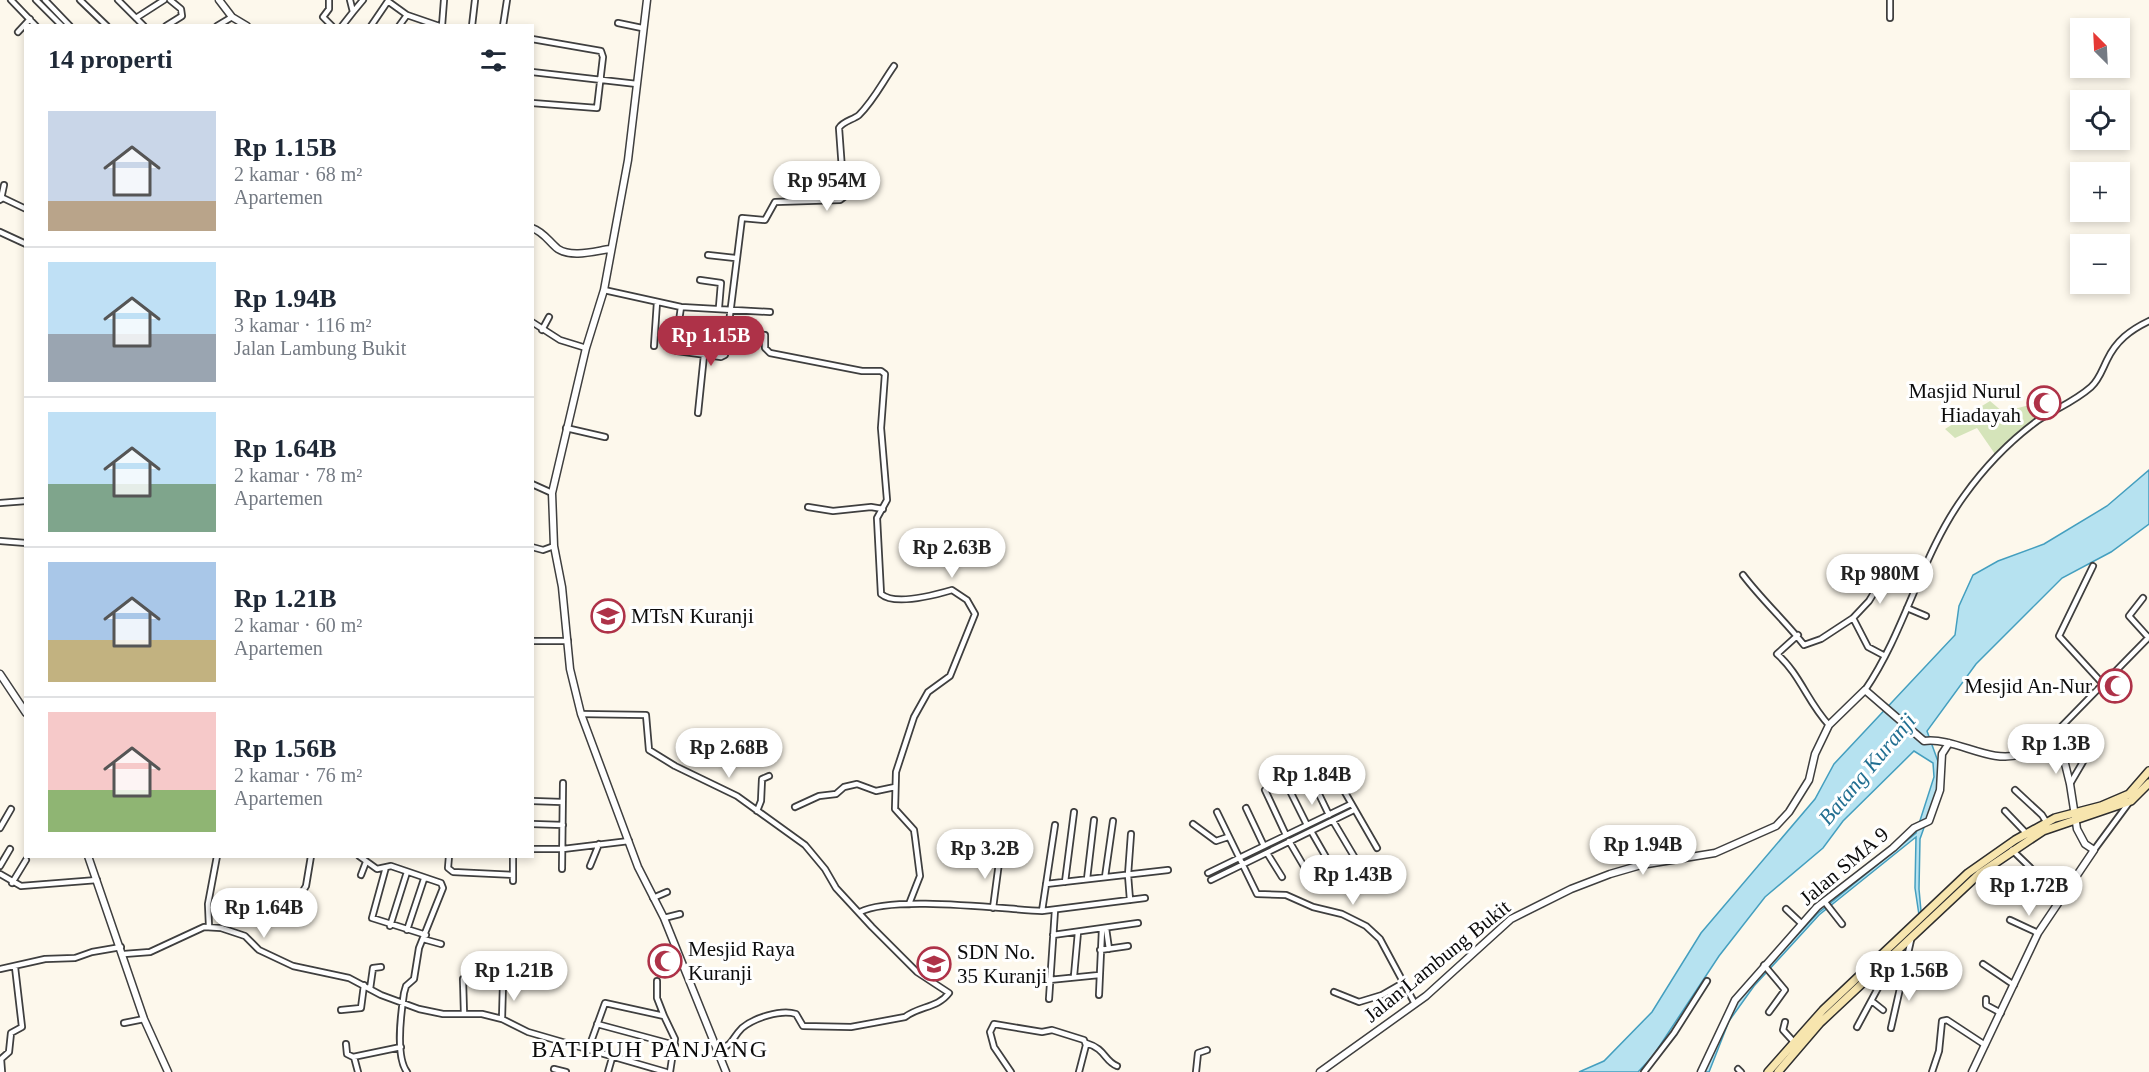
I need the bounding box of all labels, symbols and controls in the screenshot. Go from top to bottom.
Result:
north arrow [2070,18,2130,78]
map controls [2070,18,2130,294]
icon: filters [477,44,510,77]
text: 14 properti [48,45,172,74]
button: locate [2070,90,2130,150]
text: Rp 1.15B [234,133,337,162]
icon: home [96,135,168,207]
pin: Rp 954M [772,161,882,212]
button: + [2070,162,2130,222]
text: 2 kamar · 68 m² [234,163,362,185]
text: Rp 954M [787,169,867,191]
text: Apartemen [234,186,323,208]
button: − [2070,234,2130,294]
text: Rp 1.94B [234,284,337,313]
icon: home [96,286,168,358]
text: 3 kamar · 116 m² [234,314,371,336]
pin: Rp 1.15B [649,316,773,367]
text: Rp 1.15B [672,324,750,346]
text: Jalan Lambung Bukit [234,337,406,359]
place label: Masjid Nurul Hiadayah [1908,379,2021,427]
mosque icon: Masjid Nurul Hiadayah [2026,385,2062,421]
text: Rp 1.64B [234,434,337,463]
icon: home [96,436,168,508]
text: 2 kamar · 78 m² [234,464,362,486]
text: Apartemen [234,487,323,509]
pin: Rp 2.63B [890,528,1014,579]
text: Rp 2.63B [913,536,991,558]
pin: Rp 980M [1825,554,1935,605]
text: Rp 980M [1840,562,1920,584]
text: Rp 1.21B [234,584,337,613]
icon: home [96,586,168,658]
school or university icon: MTsN Kuranji [590,598,626,634]
place label: MTsN Kuranji [631,604,754,628]
text: 2 kamar · 60 m² [234,614,362,636]
text: Apartemen [234,637,323,659]
mosque icon: Mesjid An-Nur [2097,668,2133,704]
place label: Mesjid An-Nur [1964,674,2092,698]
water label: Batang Kuranji [1813,708,1921,830]
pin: Rp 1.3B [2001,724,2111,775]
pin: Rp 2.68B [667,728,791,779]
text: Rp 1.3B [2022,732,2090,754]
text: Rp 1.56B [234,734,337,763]
icon: home [96,736,168,808]
text: Rp 2.68B [690,736,768,758]
pin: Rp 1.84B [1250,755,1374,806]
text: Rp 1.84B [1273,763,1351,785]
text: 2 kamar · 76 m² [234,764,362,786]
text: Apartemen [234,787,323,809]
street label: Jalan SMA 9 [1795,822,1893,910]
pin: Rp 1.94B [1581,825,1705,876]
pin: Rp 3.2B [930,829,1040,880]
text: Rp 1.94B [1604,833,1682,855]
text: Rp 3.2B [951,837,1019,859]
pin: Rp 1.43B [1291,855,1415,906]
text: Rp 1.43B [1314,863,1392,885]
pin: Rp 1.72B [1967,866,2091,917]
text: Rp 1.72B [1990,874,2068,896]
pin: Rp 1.64B [202,888,326,939]
street label: Jalan Lambung Bukit [1359,895,1515,1027]
text: Rp 1.64B [225,896,303,918]
place label: Mesjid Raya Kuranji [688,937,795,985]
place label: SDN No. 35 Kuranji [957,940,1048,988]
mosque icon: Mesjid Raya Kuranji [647,943,683,979]
school or university icon: SDN No. 35 Kuranji [916,946,952,982]
pin: Rp 1.21B [452,951,576,1002]
pin: Rp 1.56B [1847,951,1971,1002]
text: Rp 1.21B [475,959,553,981]
text: Rp 1.56B [1870,959,1948,981]
district label: BATIPUH PANJANG [532,1036,769,1062]

